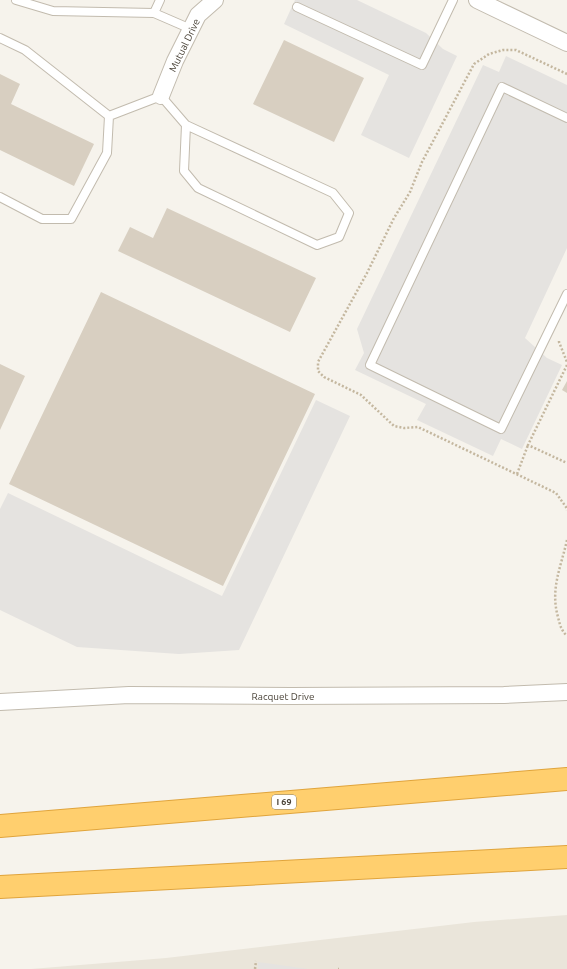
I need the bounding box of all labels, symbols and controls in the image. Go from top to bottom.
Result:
street label: Mutual Drive [167,17,202,74]
street label: Racquet Drive [252,691,314,702]
road number: I 69 [272,795,296,809]

